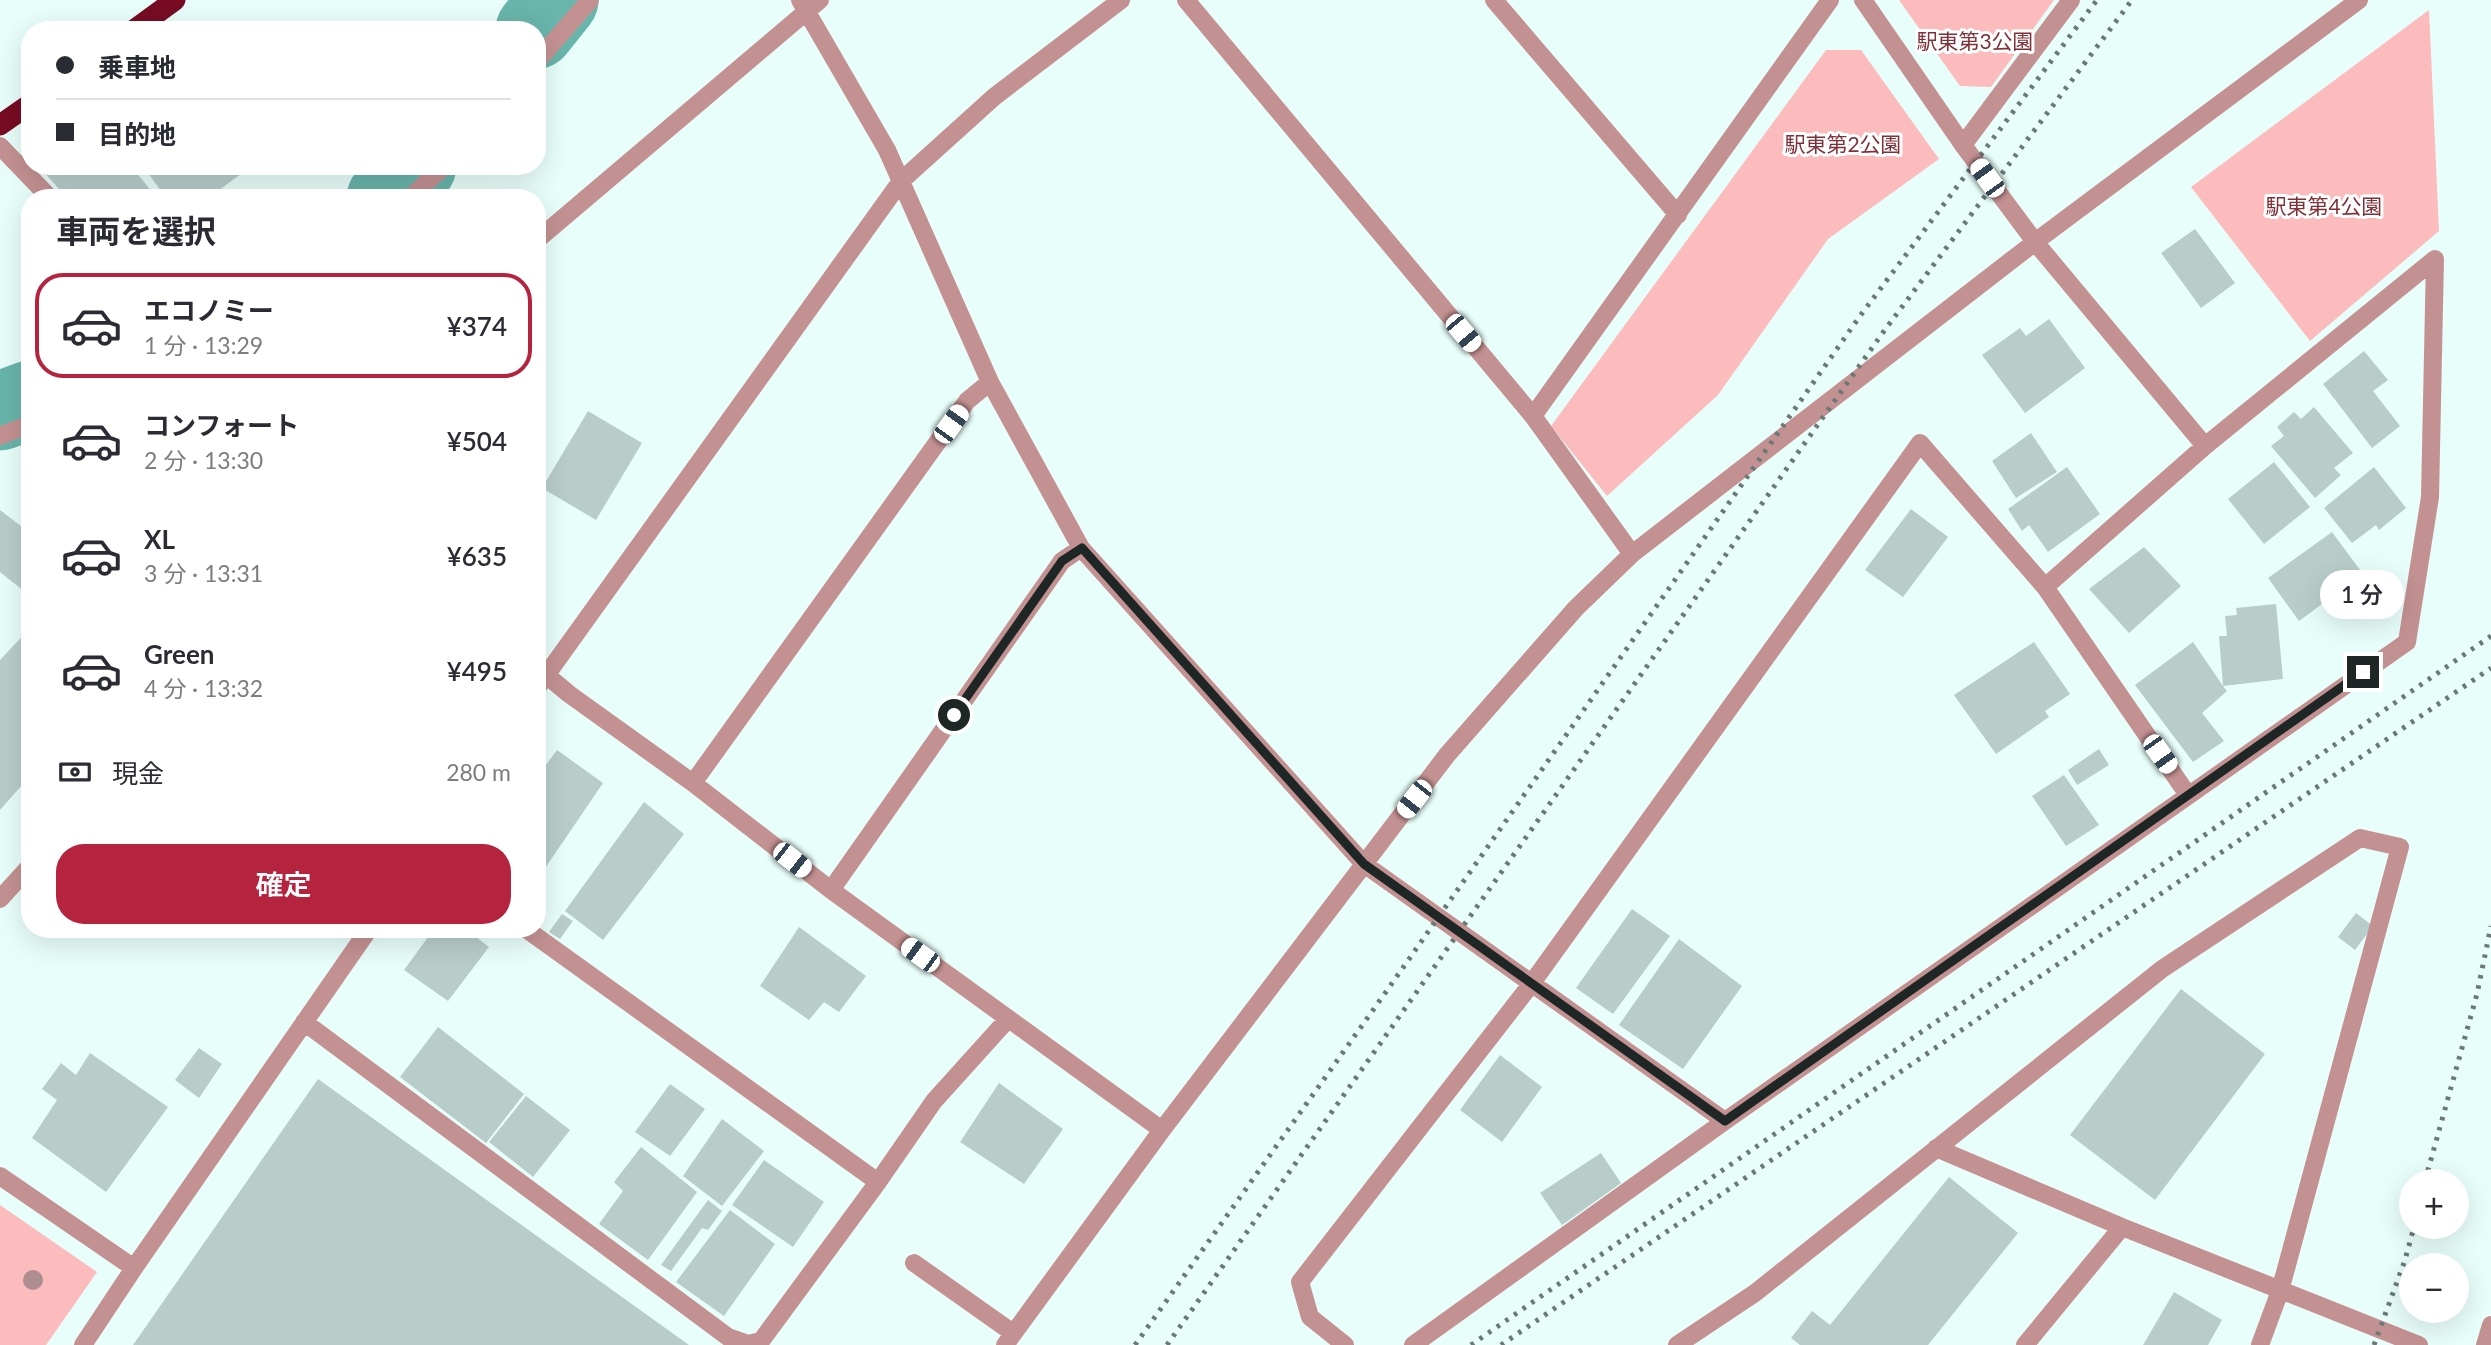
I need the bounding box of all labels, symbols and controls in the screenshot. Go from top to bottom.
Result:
park label: 駅東第3公園 [1916,28,2034,53]
text: 乗車地 [98,51,176,83]
text: 目的地 [98,118,176,150]
park label: 駅東第2公園 [1784,131,1902,156]
car [1967,155,2008,201]
park label: 駅東第4公園 [2265,193,2383,218]
text: 車両を選択 [56,211,216,250]
icon: car [60,294,123,357]
text: エコノミー [144,294,274,326]
text: ¥374 [447,310,507,342]
car [1442,310,1485,356]
text: 1 分 · 13:29 [144,331,263,359]
car [931,401,972,447]
icon: car [60,409,123,472]
text: コンフォート [144,409,299,441]
text: ¥504 [447,425,507,457]
text: 2 分 · 13:30 [144,446,263,474]
text: XL [144,523,175,555]
icon: car [60,524,123,587]
text: ¥635 [447,540,507,572]
text: 3 分 · 13:31 [144,559,263,587]
callout: 1 分 [2321,570,2405,620]
text: 1 分 [2341,580,2383,608]
text: Green [144,638,214,670]
icon: car [60,639,123,702]
text: ¥495 [447,655,507,687]
route end [2347,656,2379,688]
text: 4 分 · 13:32 [144,674,263,702]
route start [938,699,970,731]
car [2140,731,2181,777]
icon: cash [56,753,94,791]
text: 現金 [112,757,164,789]
text: 280 m [446,758,511,786]
car [1393,776,1436,822]
car [769,839,816,881]
button: 確定 [56,844,511,924]
car [897,934,944,976]
map controls [2399,1169,2469,1323]
button: + [2399,1169,2469,1239]
button: − [2399,1253,2469,1323]

